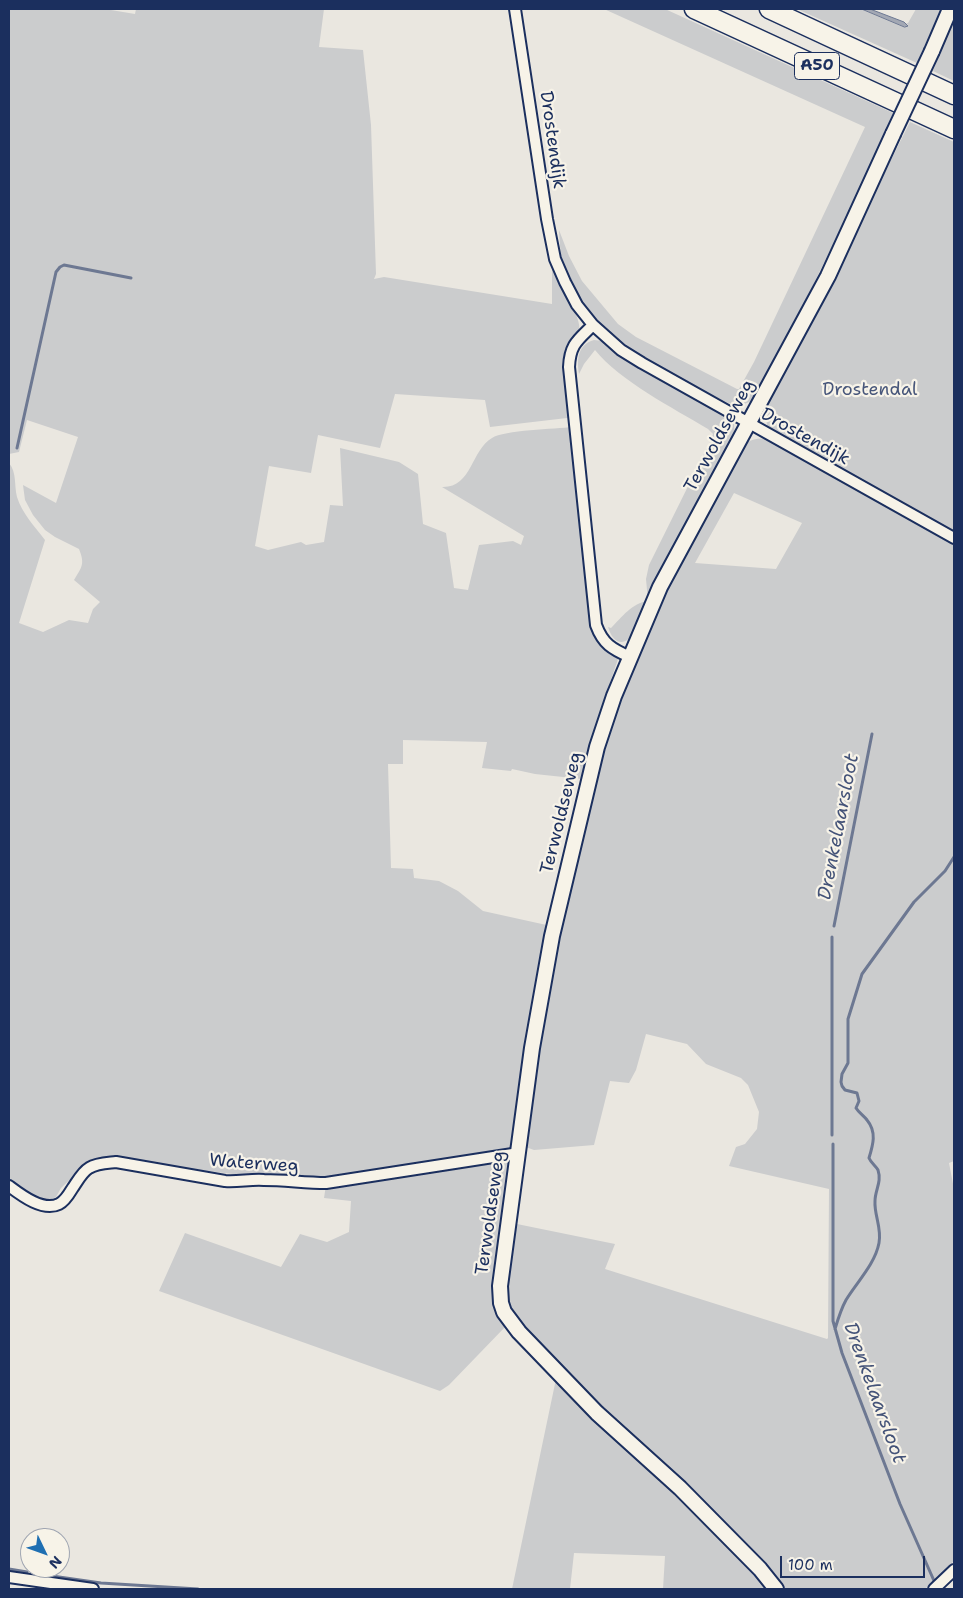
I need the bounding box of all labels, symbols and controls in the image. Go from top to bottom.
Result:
road number: A50 [794,52,840,80]
street label: Drostendijk [534,90,570,190]
street label: Terwoldseweg [680,376,760,496]
park label: Drostendal [823,379,917,401]
street label: Drostendijk [757,404,853,470]
street label: Terwoldseweg [536,750,588,876]
water label: Drenkelaarsloot [814,752,864,902]
street label: Waterweg [209,1150,299,1178]
street label: Terwoldseweg [472,1150,510,1276]
water label: Drenkelaarsloot [838,1319,910,1467]
north arrow [20,1528,70,1578]
scale bar [783,1546,928,1578]
text: N [45,1552,66,1573]
text: 100 m [788,1555,833,1575]

